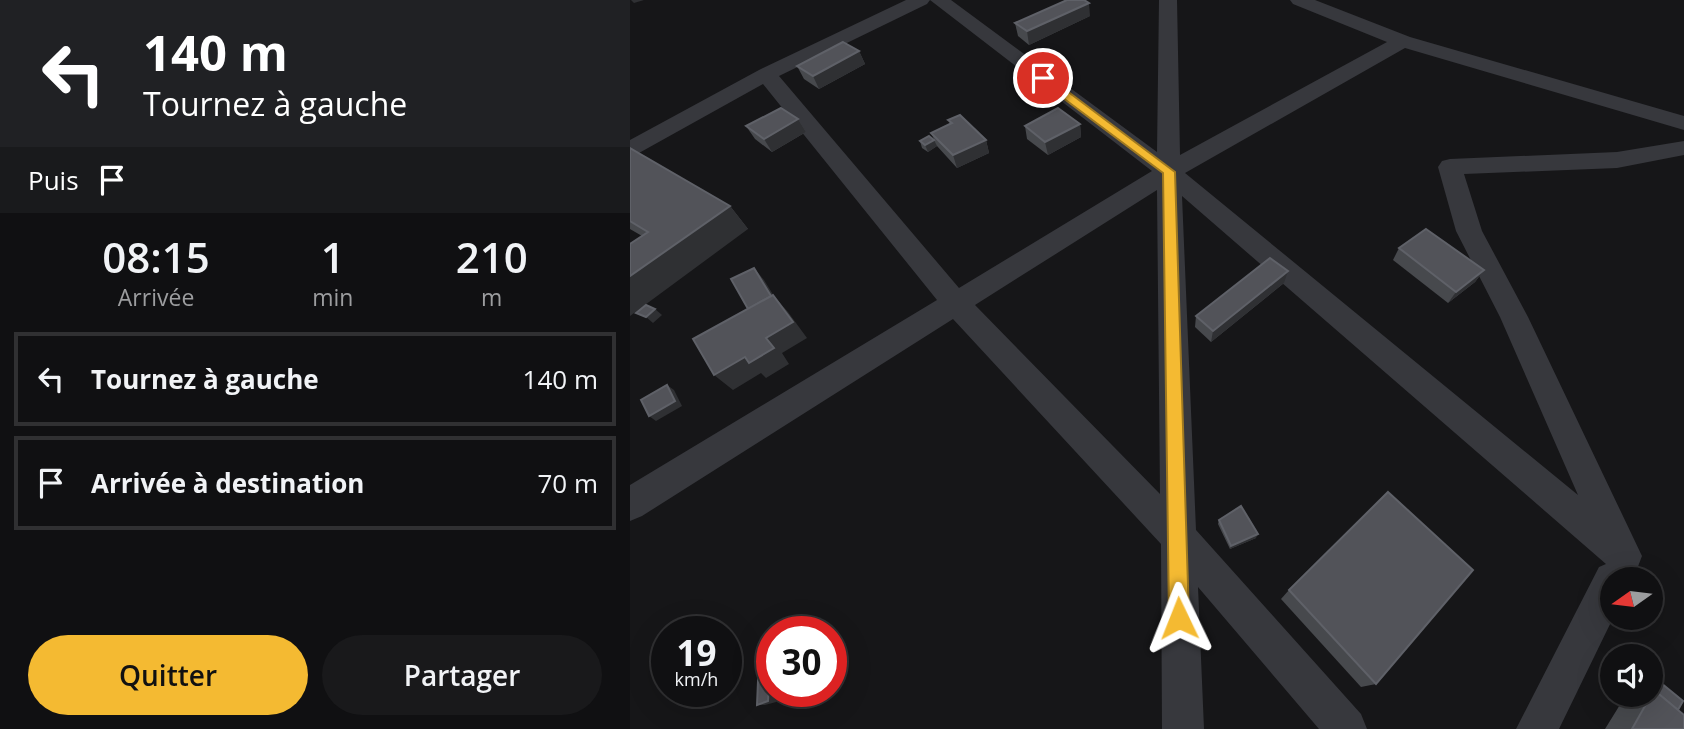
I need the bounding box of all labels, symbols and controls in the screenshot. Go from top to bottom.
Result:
text: 140 m [143,19,288,85]
icon: left [28,28,119,119]
pin [1013,48,1073,108]
icon: arrive [1024,59,1062,97]
text: Tournez à gauche [143,82,407,125]
icon: arrive [93,161,131,199]
text: Puis [28,162,79,198]
text: 08:15 [102,228,210,285]
text: 1 [321,228,345,285]
text: 210 [456,228,528,285]
text: Arrivée [118,281,194,313]
text: min [312,281,353,313]
text: m [481,281,502,313]
icon: left [32,360,70,398]
text: Tournez à gauche [91,361,319,397]
text: 140 m [523,361,598,397]
icon: arrive [32,464,70,502]
text: Arrivée à destination [91,465,364,501]
text: 70 m [537,465,598,501]
north arrow [1600,567,1662,630]
map controls [1600,567,1663,707]
position arrow [1142,581,1216,655]
speed limit sign: 30 [756,616,847,707]
text: 19 [676,629,717,676]
button: Quitter [28,635,308,715]
button: Partager [322,635,602,715]
button: sound [1600,644,1663,707]
text: km/h [675,667,718,691]

